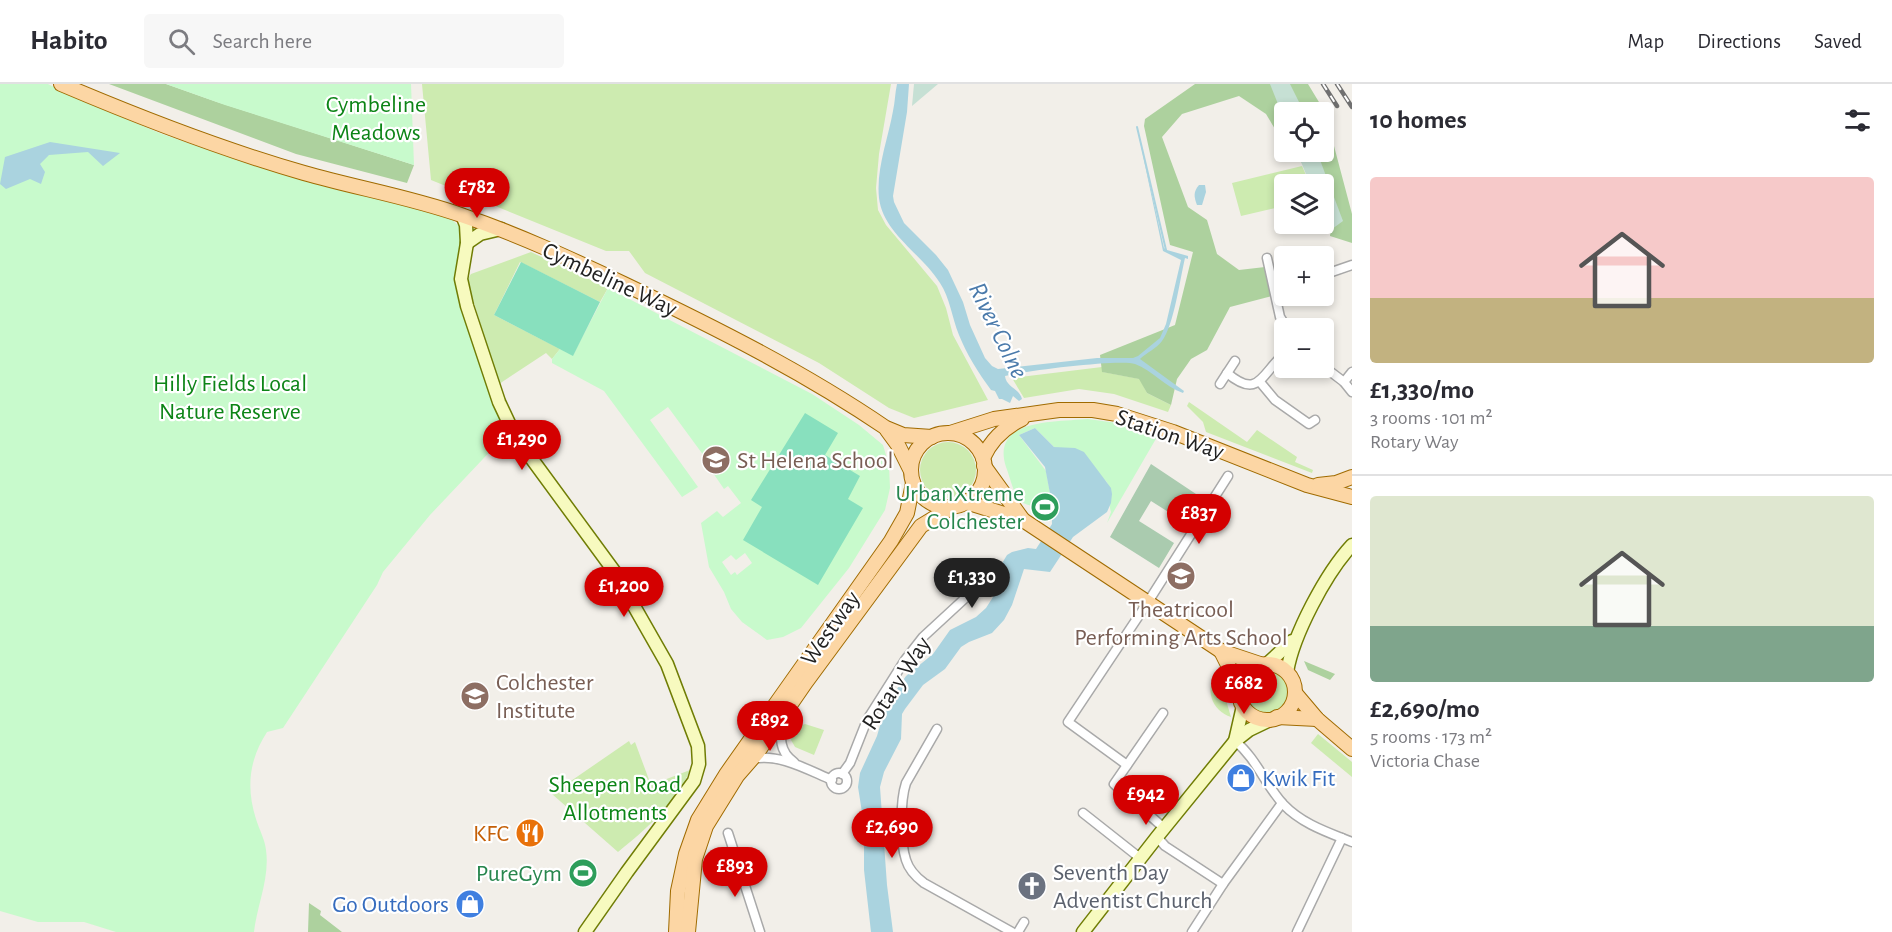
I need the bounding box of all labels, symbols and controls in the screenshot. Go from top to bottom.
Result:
search box [144,14,564,68]
icon: search [165,25,198,58]
text: Habito [30,27,108,55]
text: Search here [213,30,312,52]
text: Map [1628,31,1664,52]
text: Directions [1697,31,1781,52]
text: Saved [1814,31,1862,52]
park label: Cymbeline Meadows [326,93,426,145]
map controls [1274,102,1334,378]
button: locate [1274,102,1334,162]
icon: filters [1841,104,1874,137]
text: 10 homes [1370,107,1467,133]
pin: £782 [441,168,513,219]
button: layers [1274,174,1334,234]
text: £782 [459,177,495,197]
icon: home [1568,216,1676,324]
street label: Cymbeline Way [539,238,681,322]
button: + [1274,246,1334,306]
water label: River Colne [964,278,1032,383]
button: − [1274,318,1334,378]
park label: Hilly Fields Local Nature Reserve [153,372,307,424]
text: £1,330/mo [1370,377,1474,403]
street label: Station Way [1113,405,1227,465]
text: 3 rooms · 101 m² [1370,408,1493,428]
pin: £1,290 [473,420,571,471]
text: £1,290 [497,429,547,449]
text: Rotary Way [1370,432,1458,452]
school or university icon: St Helena School [700,444,732,476]
place label: St Helena School [737,449,893,473]
place label: UrbanXtreme Colchester [896,482,1024,534]
sports icon: UrbanXtreme Colchester [1029,491,1061,523]
pin: £837 [1163,494,1235,545]
text: £837 [1181,503,1217,523]
icon: home [1568,535,1676,643]
pin: £1,330 [923,558,1021,609]
school or university icon: Theatricool Performing Arts School [1165,560,1197,592]
pin: £1,200 [575,567,673,618]
text: £1,330 [948,567,996,587]
text: £1,200 [599,576,649,596]
street label: Westway [797,587,865,670]
place label: Theatricool Performing Arts School [1074,598,1288,650]
street label: Rotary Way [858,632,936,735]
pin: £682 [1208,664,1280,715]
place label: Colchester Institute [496,671,594,723]
text: £682 [1225,673,1263,693]
school or university icon: Colchester Institute [459,680,491,712]
text: £2,690/mo [1370,696,1480,722]
pin: £892 [734,701,806,752]
text: £892 [751,710,789,730]
text: 5 rooms · 173 m² [1370,727,1492,747]
text: Victoria Chase [1370,751,1480,771]
shop icon: Kwik Fit [1225,762,1257,794]
place label: Kwik Fit [1262,767,1336,791]
park label: Sheepen Road Allotments [548,773,682,825]
pin: £942 [1110,775,1182,826]
text: £942 [1127,784,1165,804]
pin: £2,690 [843,808,941,859]
restaurant icon: KFC [514,817,546,849]
text: £2,690 [866,817,918,837]
place label: KFC [473,822,509,846]
pin: £893 [699,847,771,898]
text: £893 [716,856,754,876]
sports icon: PureGym [567,857,599,889]
place label: Seventh Day Adventist Church [1053,861,1212,913]
place label: PureGym [476,862,562,886]
church icon: Seventh Day Adventist Church [1016,870,1048,902]
shop icon: Go Outdoors [454,888,486,920]
place label: Go Outdoors [332,893,449,917]

